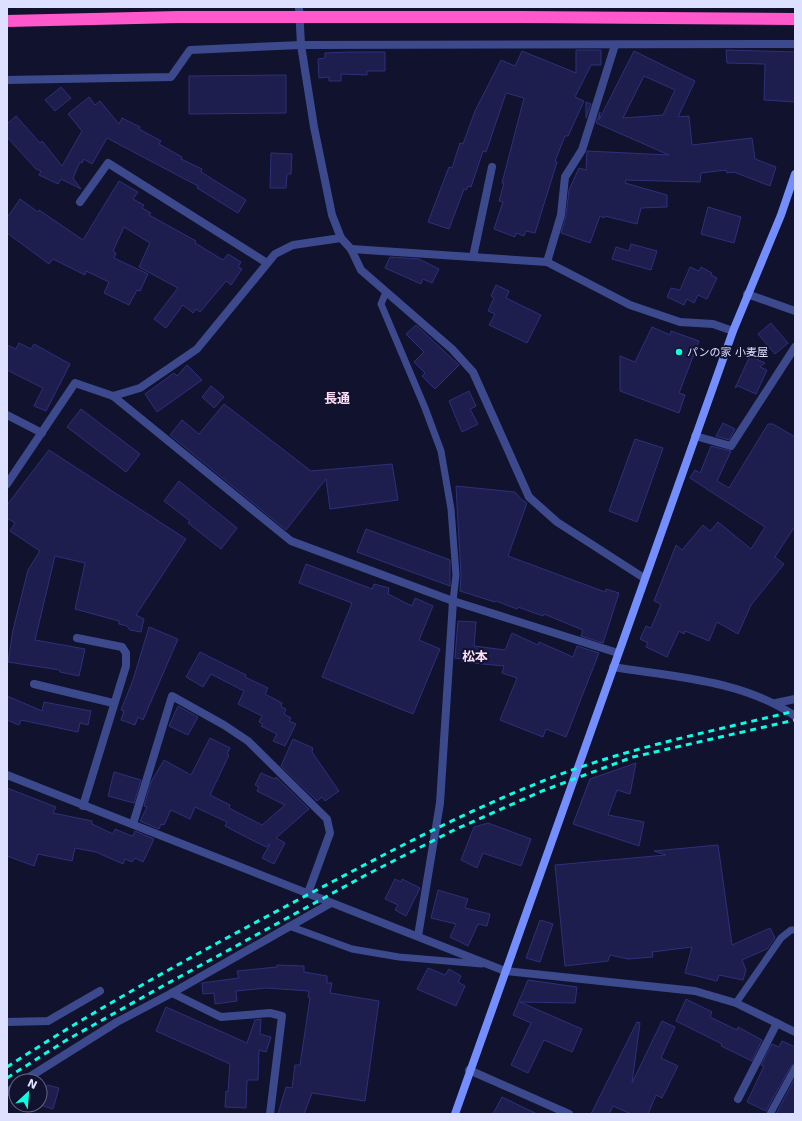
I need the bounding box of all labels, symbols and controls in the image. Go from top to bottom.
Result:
place label: パンの家 小麦屋 [687,346,768,359]
marker: パンの家 小麦屋 [674,347,684,357]
district label: 長通 [324,391,350,406]
district label: 松本 [462,649,488,664]
north arrow [8,1073,48,1113]
text: N [25,1077,39,1092]

